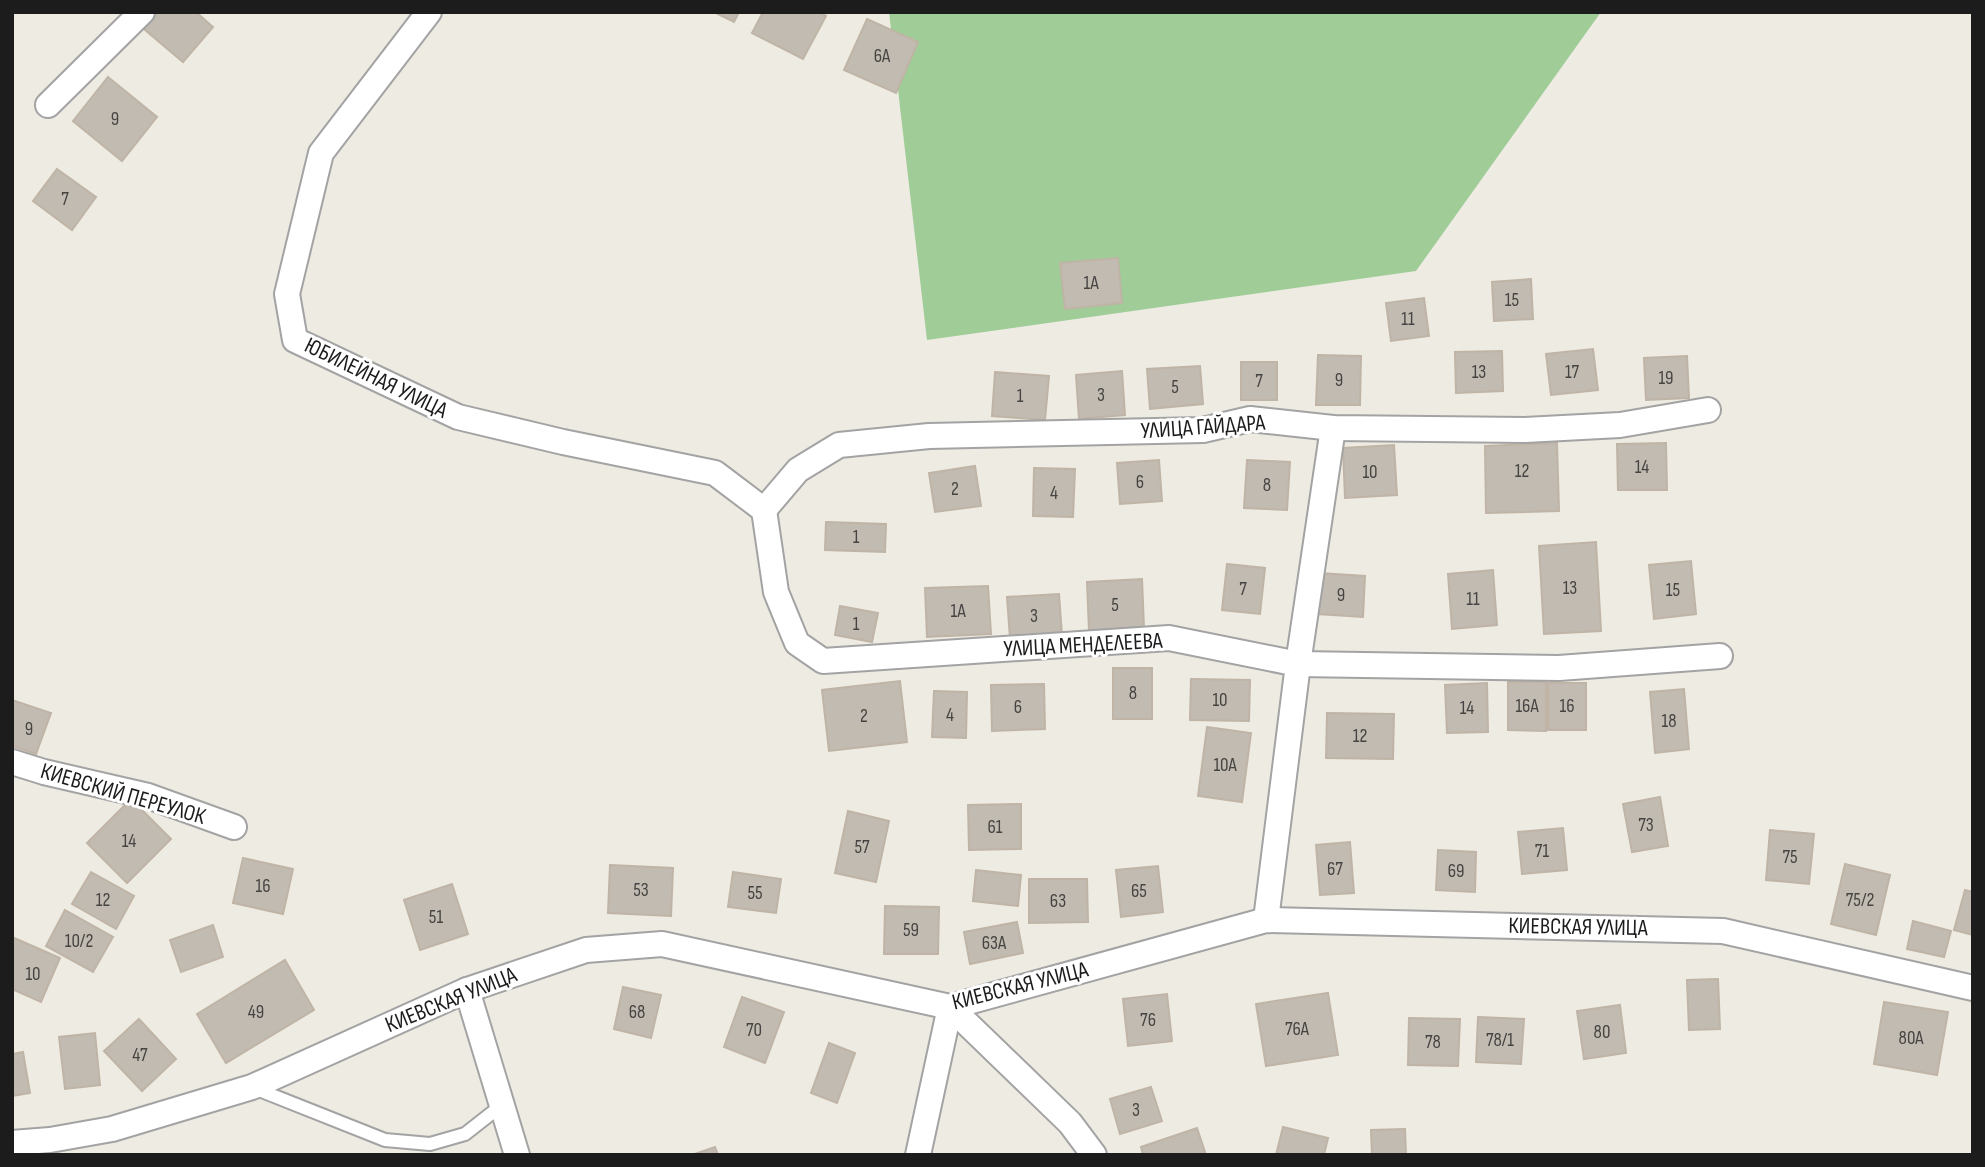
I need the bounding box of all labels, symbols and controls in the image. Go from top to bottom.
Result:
house number: 6А [874,45,891,68]
house number: 9 [111,108,119,131]
house number: 7 [61,188,69,211]
house number: 1А [1083,272,1099,295]
house number: 15 [1505,289,1519,312]
house number: 11 [1401,308,1415,331]
street label: ЮБИЛЕЙНАЯ УЛИЦА [300,331,452,425]
house number: 13 [1472,361,1486,384]
house number: 17 [1565,361,1580,384]
house number: 19 [1658,367,1674,390]
house number: 9 [1335,369,1343,392]
house number: 7 [1255,370,1263,393]
house number: 5 [1171,376,1179,399]
house number: 3 [1097,384,1105,407]
house number: 1 [1017,385,1024,408]
street label: УЛИЦА ГАЙДАРА [1140,409,1266,445]
house number: 14 [1635,456,1649,479]
house number: 12 [1515,460,1529,483]
house number: 10 [1362,461,1378,484]
house number: 6 [1136,471,1144,494]
house number: 8 [1263,474,1271,497]
house number: 2 [951,478,959,501]
house number: 4 [1050,482,1058,505]
house number: 1 [853,526,860,549]
house number: 13 [1563,577,1577,600]
house number: 7 [1239,578,1247,601]
house number: 15 [1666,579,1680,602]
house number: 9 [1337,584,1345,607]
house number: 11 [1466,588,1480,611]
house number: 5 [1111,594,1119,617]
house number: 1А [950,600,966,623]
house number: 3 [1030,605,1038,628]
house number: 1 [853,613,860,636]
street label: УЛИЦА МЕНДЕЛЕЕВА [1003,627,1163,663]
house number: 8 [1129,682,1137,705]
house number: 10 [1212,689,1228,712]
house number: 16А [1515,695,1539,718]
house number: 16 [1560,695,1574,718]
house number: 6 [1014,696,1022,719]
house number: 14 [1460,697,1474,720]
house number: 4 [946,704,954,727]
house number: 2 [860,705,868,728]
house number: 18 [1662,710,1676,733]
house number: 9 [25,718,33,741]
house number: 12 [1353,725,1367,748]
house number: 10А [1213,754,1237,777]
street label: КИЕВСКИЙ ПЕРЕУЛОК [37,757,209,831]
house number: 73 [1638,814,1654,837]
house number: 61 [988,816,1003,839]
house number: 14 [122,830,136,853]
house number: 57 [854,836,870,859]
house number: 71 [1535,840,1550,863]
house number: 75 [1782,846,1798,869]
house number: 67 [1327,858,1343,881]
house number: 69 [1448,860,1464,883]
house number: 16 [256,875,270,898]
house number: 53 [633,879,649,902]
house number: 65 [1131,880,1147,903]
house number: 55 [747,882,763,905]
house number: 12 [96,889,110,912]
house number: 75/2 [1846,889,1874,912]
house number: 63 [1050,890,1066,913]
house number: 51 [429,906,443,929]
street label: КИЕВСКАЯ УЛИЦА [1508,912,1648,942]
house number: 59 [903,919,919,942]
house number: 10/2 [65,930,93,953]
house number: 63А [982,932,1007,955]
street label: КИЕВСКАЯ УЛИЦА [949,956,1091,1016]
street label: КИЕВСКАЯ УЛИЦА [381,961,521,1039]
house number: 10 [25,963,41,986]
house number: 49 [248,1001,264,1024]
house number: 68 [629,1001,645,1024]
house number: 76 [1140,1009,1156,1032]
house number: 76А [1285,1018,1310,1041]
house number: 70 [746,1019,762,1042]
house number: 80 [1594,1021,1610,1044]
house number: 80А [1899,1027,1924,1050]
house number: 78/1 [1486,1029,1514,1052]
house number: 78 [1425,1031,1441,1054]
house number: 47 [132,1044,148,1067]
house number: 3 [1132,1099,1140,1122]

